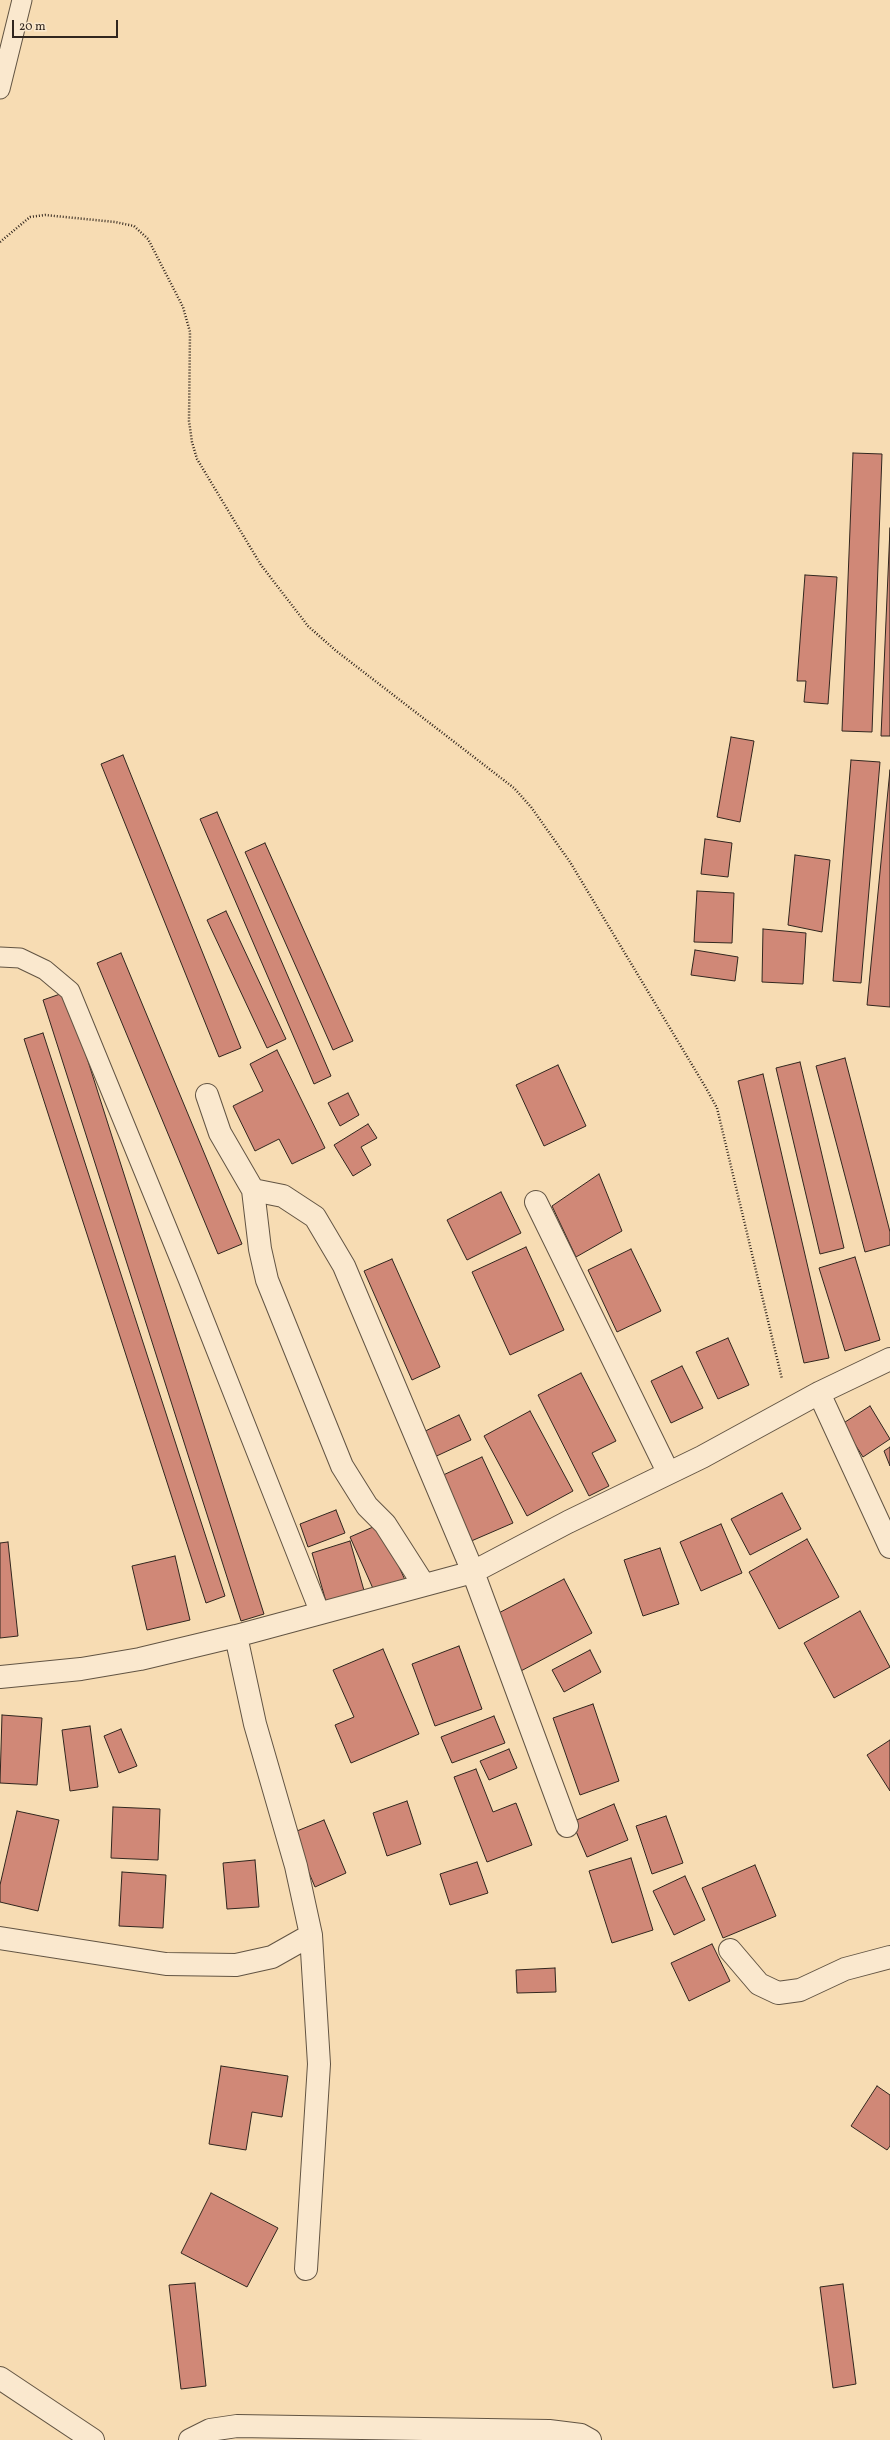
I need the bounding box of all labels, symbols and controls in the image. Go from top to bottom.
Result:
scale bar [14,12,120,38]
text: 20 m [19,19,46,35]

